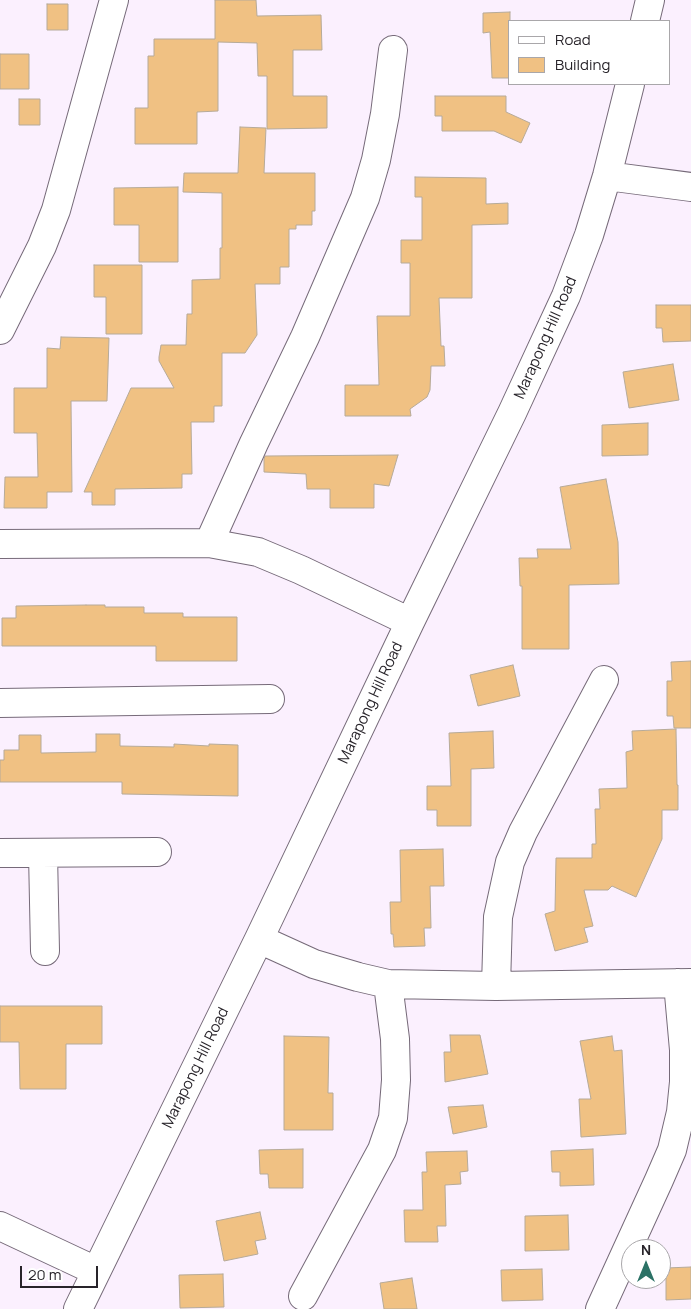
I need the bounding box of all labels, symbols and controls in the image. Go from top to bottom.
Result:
legend [508,20,671,85]
text: Road [555,29,591,50]
text: Building [555,54,610,75]
street label: Marapong Hill Road [511,274,581,402]
street label: Marapong Hill Road [335,639,407,767]
street label: Marapong Hill Road [159,1005,233,1131]
north arrow [621,1239,671,1289]
text: N [641,1240,651,1259]
scale bar [22,1256,100,1288]
text: 20 m [28,1264,61,1285]

